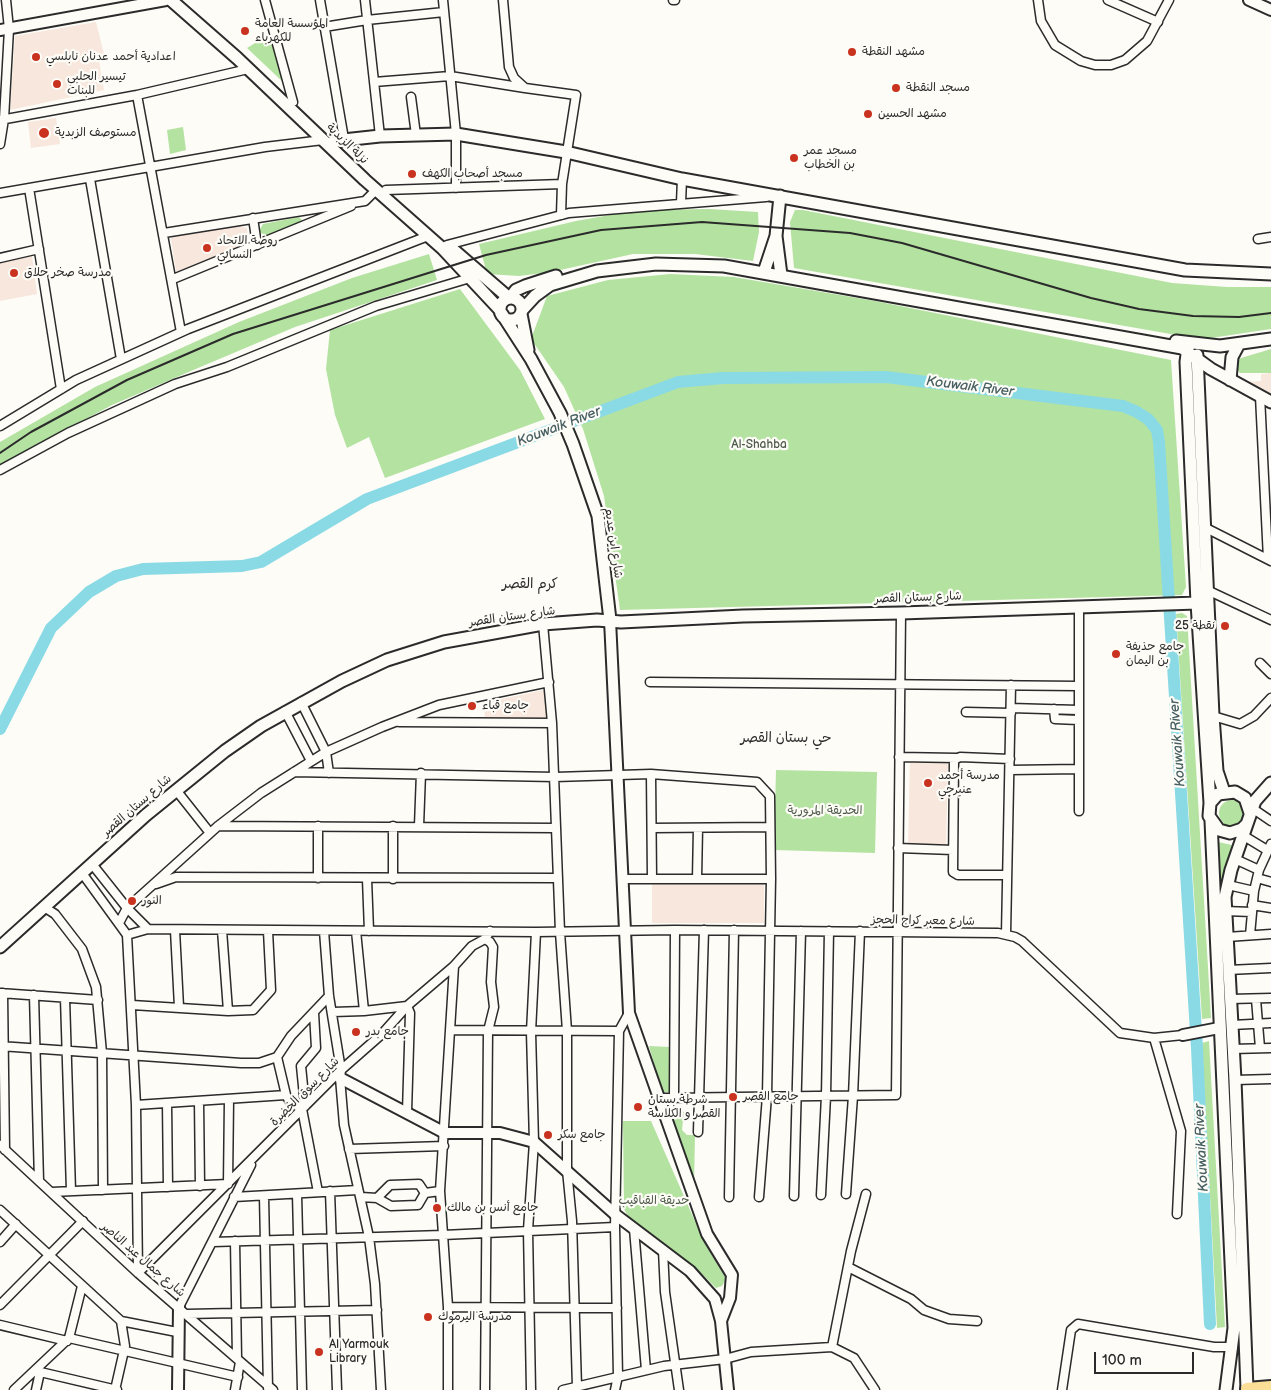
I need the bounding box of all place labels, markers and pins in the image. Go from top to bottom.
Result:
place label: المؤسسة العامة للكهرباء [255,17,328,45]
marker: المؤسسة العامة للكهرباء [239,25,251,37]
place label: مشهد النقطة [862,45,925,59]
marker: مشهد النقطة [846,46,858,58]
place label: اعدادية أحمد عدنان نابلسي [46,50,176,64]
marker: اعدادية أحمد عدنان نابلسي [30,51,42,63]
place label: تيسير الحلبي للبنات [67,70,126,98]
marker: تيسير الحلبي للبنات [51,78,63,90]
place label: مسجد النقطة [906,81,970,95]
marker: مسجد النقطة [890,82,902,94]
place label: مشهد الحسين [878,107,947,121]
marker: مشهد الحسين [862,108,874,120]
marker: مستوصف الزبدية [37,126,51,140]
place label: مستوصف الزبدية [55,126,136,140]
place label: مسجد عمر بن الخطاب [804,144,857,172]
marker: مسجد عمر بن الخطاب [788,152,800,164]
place label: مسجد أصحاب الكهف [422,167,523,181]
marker: مسجد أصحاب الكهف [406,168,418,180]
place label: روضة الاتحاد النسائي [217,234,277,262]
marker: روضة الاتحاد النسائي [201,242,213,254]
place label: مدرسة صخر حلاق [24,266,111,280]
marker: مدرسة صخر حلاق [8,267,20,279]
place label: نقطة 25 [1175,619,1215,633]
marker: نقطة 25 [1219,620,1231,632]
place label: جامع حذيفة بن اليمان [1126,640,1184,668]
marker: جامع حذيفة بن اليمان [1110,648,1122,660]
place label: جامع قباء [482,699,529,713]
marker: جامع قباء [466,700,478,712]
place label: مدرسة أحمد عنبرجي [938,769,1000,797]
marker: مدرسة أحمد عنبرجي [922,777,934,789]
place label: النور [142,894,162,908]
marker: النور [126,895,138,907]
place label: جامع بدر [366,1025,409,1039]
marker: جامع بدر [350,1026,362,1038]
place label: جامع القصر [743,1090,799,1104]
marker: جامع القصر [727,1091,739,1103]
place label: شرطة بستان القصر و الكلاسة [648,1093,721,1121]
marker: شرطة بستان القصر و الكلاسة [632,1101,644,1113]
place label: جامع سكر [558,1128,605,1142]
marker: جامع سكر [542,1129,554,1141]
place label: جامع أنس بن مالك [447,1201,538,1215]
marker: جامع أنس بن مالك [431,1202,443,1214]
place label: مدرسة اليرموك [438,1310,512,1324]
marker: مدرسة اليرموك [422,1311,434,1323]
place label: Al Yarmouk Library [329,1338,389,1366]
marker: Al Yarmouk Library [313,1346,325,1358]

